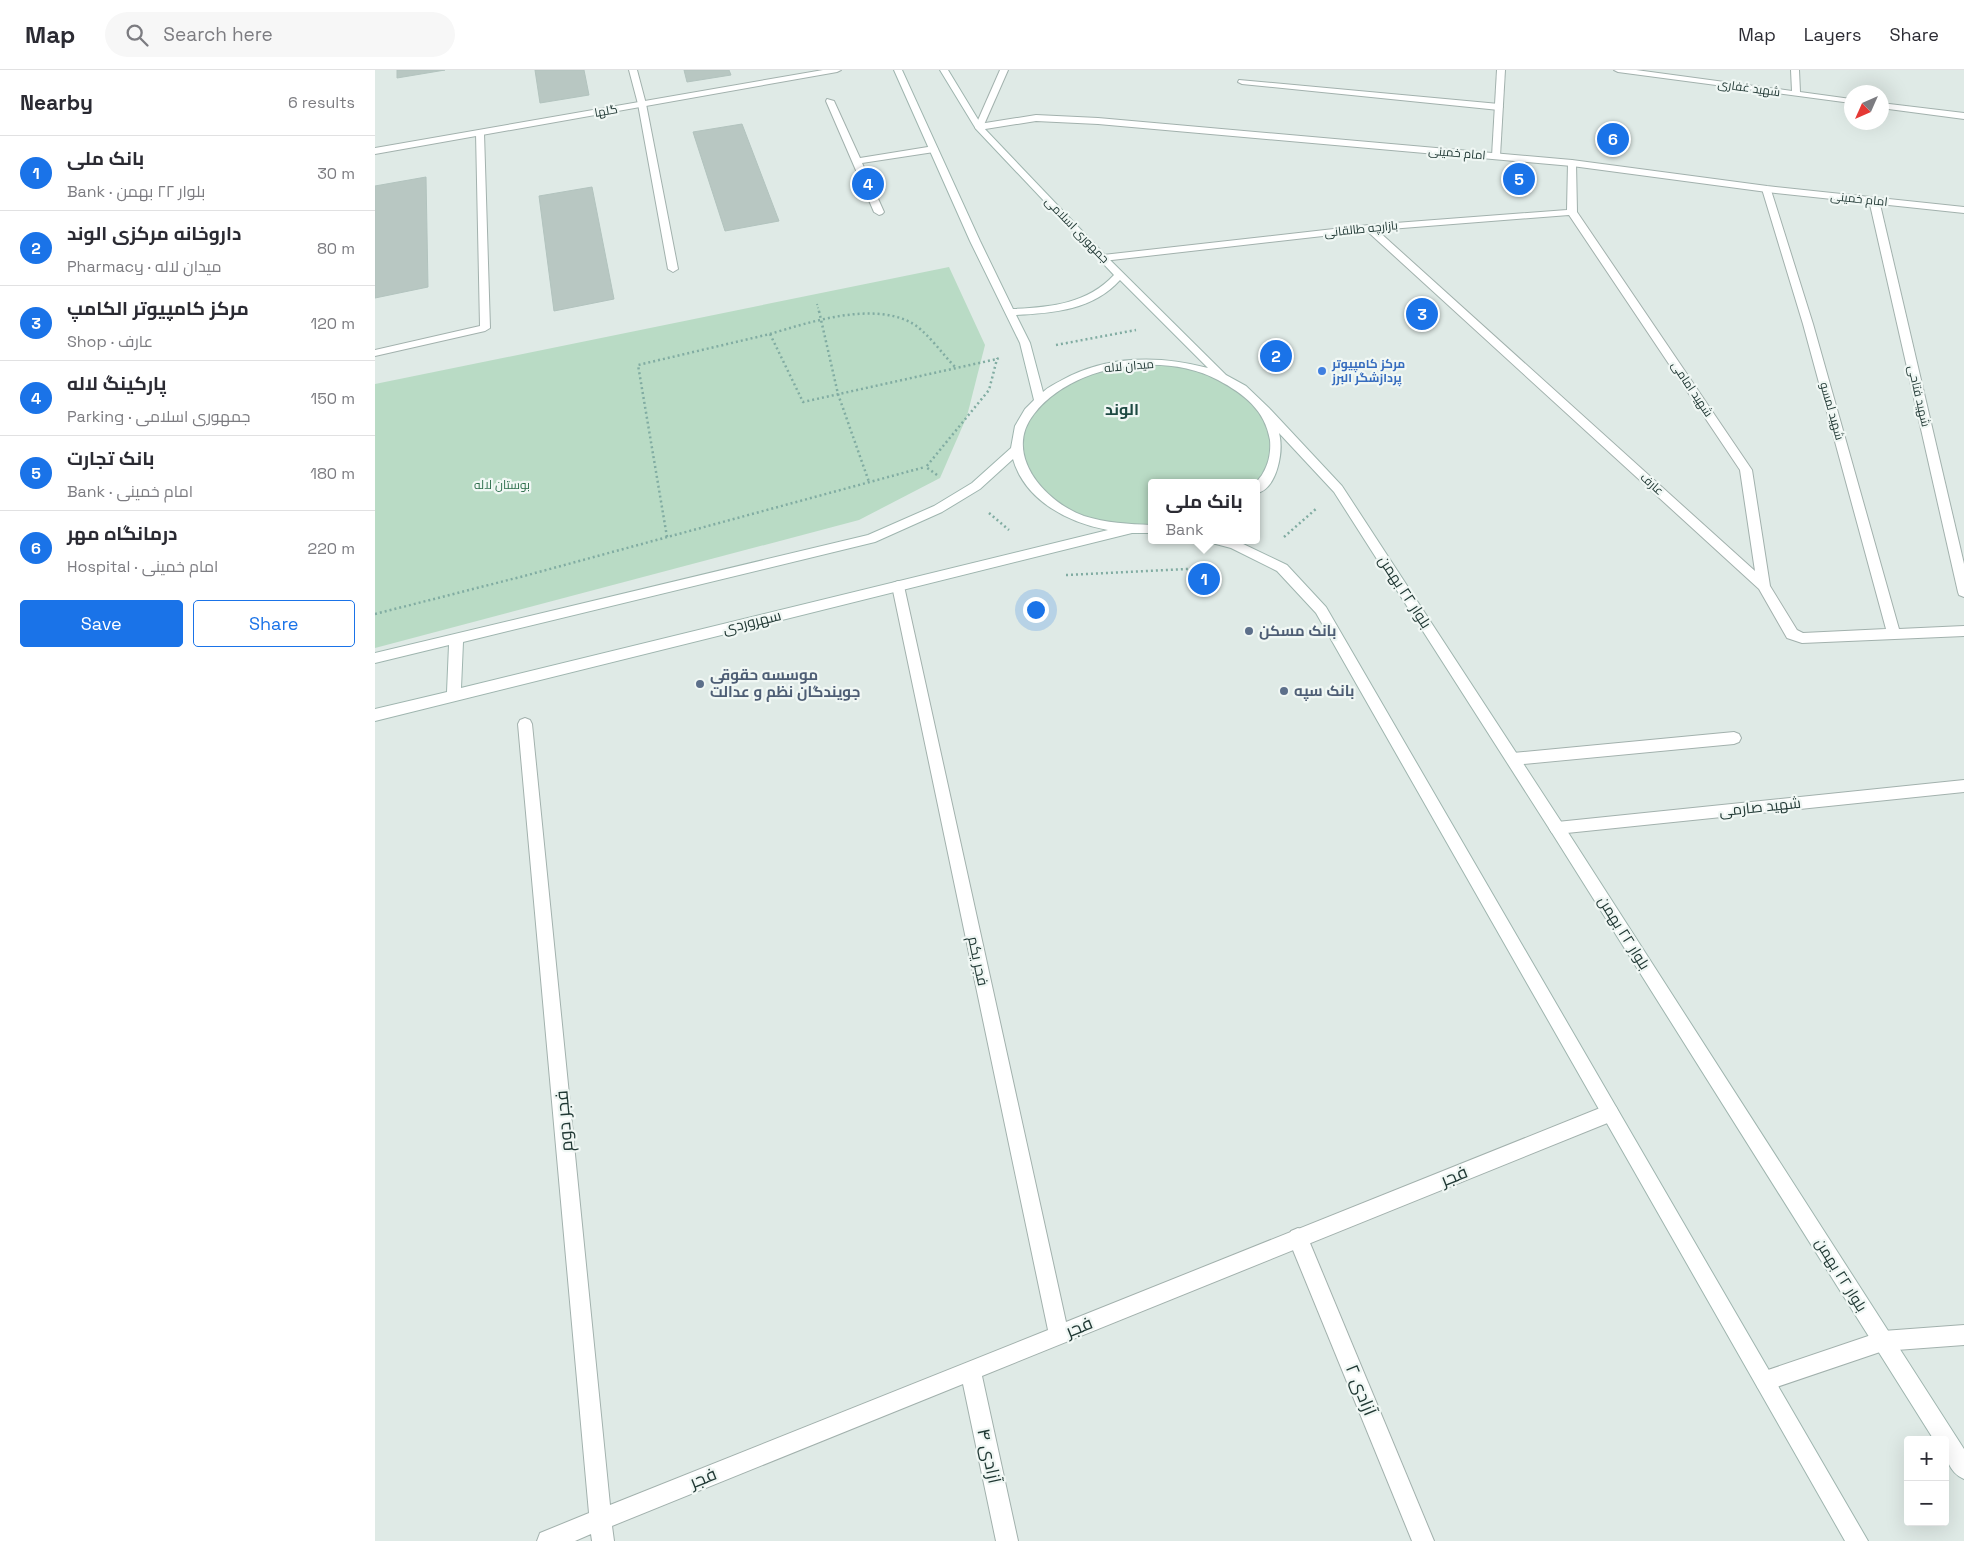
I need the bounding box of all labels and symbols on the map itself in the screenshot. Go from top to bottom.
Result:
street label: شهید غفاری [1717,76,1781,100]
north arrow [1844,85,1889,130]
street label: گلها [593,101,619,121]
pin: 6 [1597,120,1629,158]
street label: امام خمینی [1428,143,1486,163]
pin: 5 [1503,160,1535,198]
pin: 4 [852,165,884,203]
street label: امام خمینی [1830,188,1888,210]
street label: جمهوری اسلامی [1041,193,1113,267]
street label: بازارچه طالقانی [1323,217,1399,242]
pin: 3 [1406,295,1438,333]
pin: 2 [1260,337,1292,375]
street label: میدان لاله [1103,356,1155,376]
place label: مرکز کامپیوتر پردازشگر البرز [1331,356,1405,387]
street label: شهید امامی [1668,358,1716,420]
street label: شهید فتاحی [1904,364,1934,428]
marker: مرکز کامپیوتر پردازشگر البرز [1316,365,1328,377]
street label: شهید لمسو [1816,380,1848,442]
district label: الوند [1105,399,1139,420]
street label: عارف [1637,469,1667,499]
park label: بوستان لاله [474,477,530,493]
street label: بلوار ۲۲ بهمن [1374,552,1436,632]
pin: 1 [1188,560,1220,598]
your location [1023,597,1049,623]
street label: سهروردی [721,605,783,639]
place label: بانک مسکن [1259,621,1336,640]
marker: بانک مسکن [1243,625,1255,637]
place label: موسسه حقوقی جویندگان نظم و عدالت [710,665,860,702]
marker: موسسه حقوقی جویندگان نظم و عدالت [694,678,706,690]
place label: بانک سپه [1294,681,1354,701]
marker: بانک سپه [1278,685,1290,697]
street label: شهید صارمی [1718,793,1802,821]
street label: بلوار ۲۲ بهمن [1593,892,1655,974]
street label: فجر یکم [963,934,993,988]
street label: فجر دوم [549,1089,579,1153]
street label: فجر [1436,1160,1471,1192]
street label: بلوار ۲۲ بهمن [1810,1234,1872,1316]
street label: فجر [1061,1311,1096,1343]
street label: آزادی ۲ [1341,1361,1382,1419]
street label: آزادی ۴ [972,1426,1007,1486]
street label: فجر [685,1462,720,1494]

